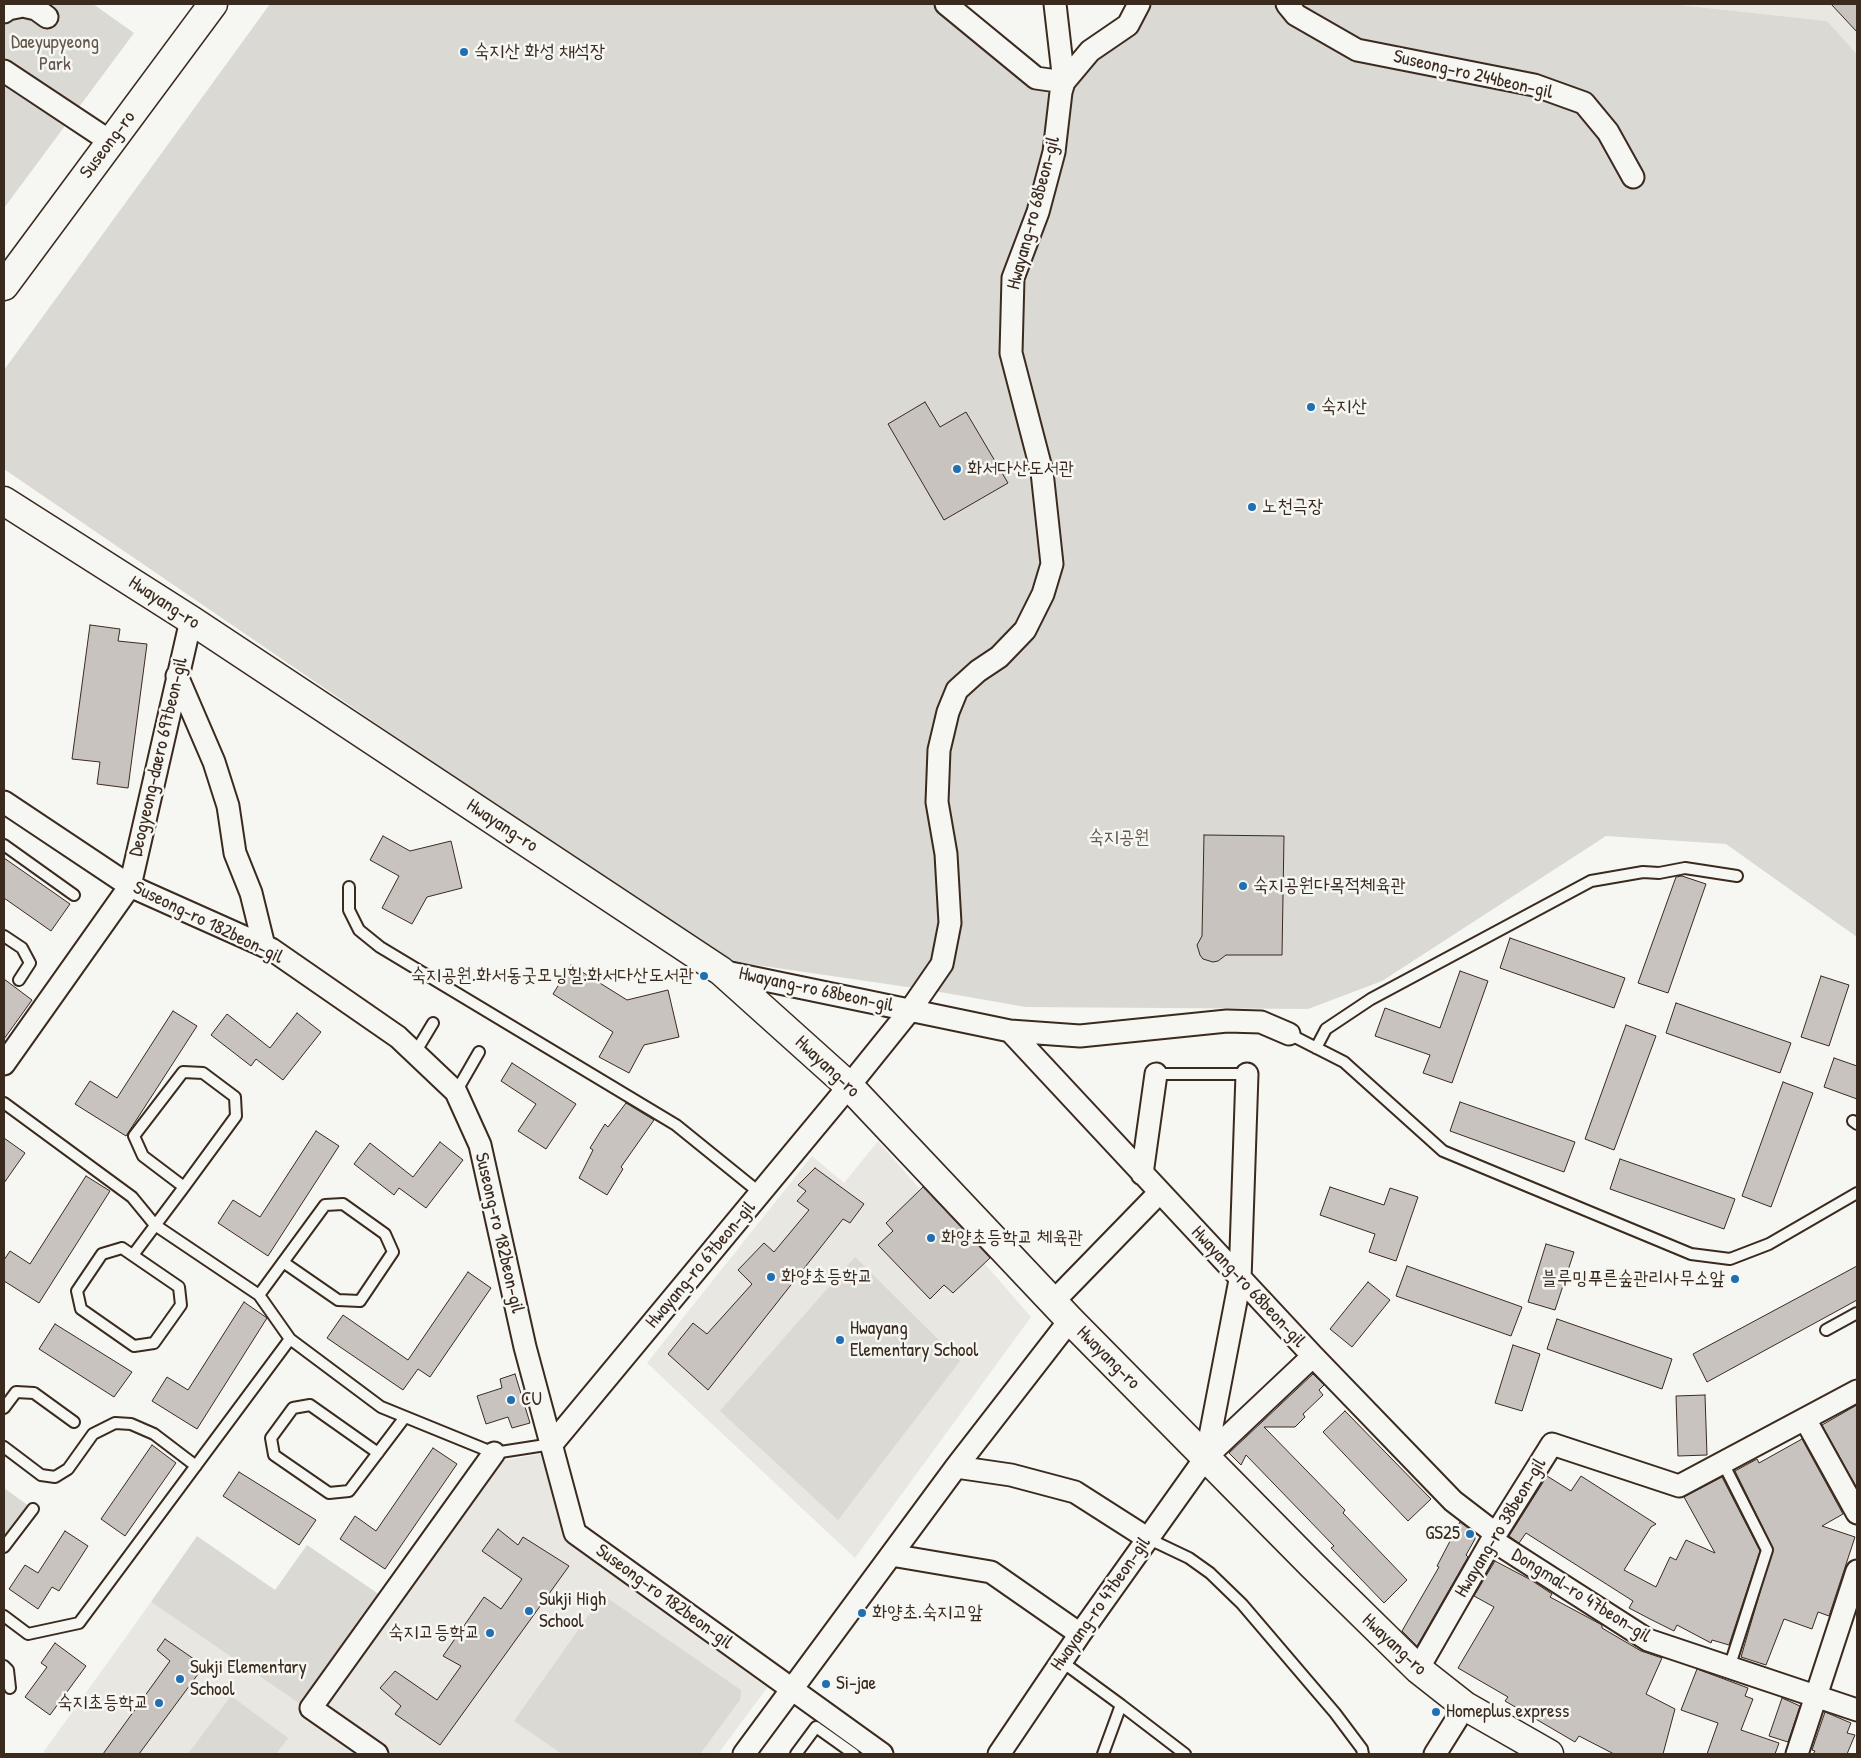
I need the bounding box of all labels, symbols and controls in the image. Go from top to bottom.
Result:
park label: Daeyupyeong Park [11,32,99,76]
place label: 숙지산 화성 채석장 [474,41,605,63]
marker: 숙지산 화성 채석장 [458,46,470,58]
street label: Suseong-ro 244beon-gil [1391,46,1555,104]
street label: Suseong-ro [75,107,141,183]
street label: Hwayang-ro 68beon-gil [1003,134,1065,292]
place label: 숙지산 [1321,396,1367,418]
marker: 숙지산 [1305,401,1317,413]
place label: 화서다산도서관 [967,458,1074,480]
marker: 화서다산도서관 [951,463,963,475]
place label: 노천극장 [1262,496,1323,518]
marker: 노천극장 [1246,501,1258,513]
street label: Hwayang-ro [124,572,204,634]
street label: Deogyeong-daero 697beon-gil [125,655,193,859]
street label: Hwayang-ro [462,795,542,857]
park label: 숙지공원 [1088,827,1150,849]
place label: 숙지공원다목적체육관 [1253,875,1406,897]
street label: Suseong-ro 182beon-gil [129,877,287,969]
marker: 숙지공원다목적체육관 [1237,880,1249,892]
street label: Hwayang-ro 68beon-gil [737,962,895,1018]
place label: 숙지공원.화서동굿모닝힐.화서다산도서관 [411,965,694,987]
marker: 숙지공원.화서동굿모닝힐.화서다산도서관 [698,970,710,982]
street label: Hwayang-ro [790,1031,864,1103]
street label: Suseong-ro 182beon-gil [469,1151,529,1315]
street label: Hwayang-ro 67beon-gil [641,1197,761,1333]
street label: Hwayang-ro 68beon-gil [1186,1222,1310,1352]
place label: 화양초등학교 체육관 [941,1227,1083,1249]
marker: 화양초등학교 체육관 [925,1232,937,1244]
place label: 화양초등학교 [781,1266,873,1288]
place label: 블루밍푸른숲관리사무소앞 [1542,1268,1725,1290]
marker: 화양초등학교 [765,1271,777,1283]
marker: 블루밍푸른숲관리사무소앞 [1729,1273,1741,1285]
place label: Hwayang Elementary School [850,1318,978,1362]
street label: Hwayang-ro [1072,1322,1144,1394]
marker: Hwayang Elementary School [834,1334,846,1346]
place label: CU [521,1389,542,1411]
marker: CU [505,1394,517,1406]
street label: Hwayang-ro 38beon-gil [1450,1454,1552,1602]
place label: GS25 [1425,1523,1460,1545]
marker: GS25 [1464,1528,1476,1540]
street label: Hwayang-ro 47beon-gil [1046,1533,1156,1675]
street label: Suseong-ro 182beon-gil [591,1540,737,1654]
street label: Dongmal-ro 47beon-gil [1507,1544,1655,1648]
place label: Sukji High School [539,1589,606,1633]
place label: 화양초.숙지고앞 [872,1602,983,1624]
marker: Sukji High School [523,1605,535,1617]
marker: 화양초.숙지고앞 [856,1607,868,1619]
street label: Hwayang-ro [1357,1609,1431,1681]
place label: 숙지고등학교 [388,1622,480,1644]
marker: 숙지고등학교 [484,1627,496,1639]
place label: Sukji Elementary School [190,1657,307,1701]
marker: Sukji Elementary School [174,1673,186,1685]
place label: Si-jae [836,1673,876,1695]
marker: Si-jae [820,1678,832,1690]
place label: 숙지초등학교 [57,1692,149,1714]
marker: 숙지초등학교 [153,1697,165,1709]
place label: Homeplus express [1446,1701,1569,1723]
marker: Homeplus express [1430,1706,1442,1718]

